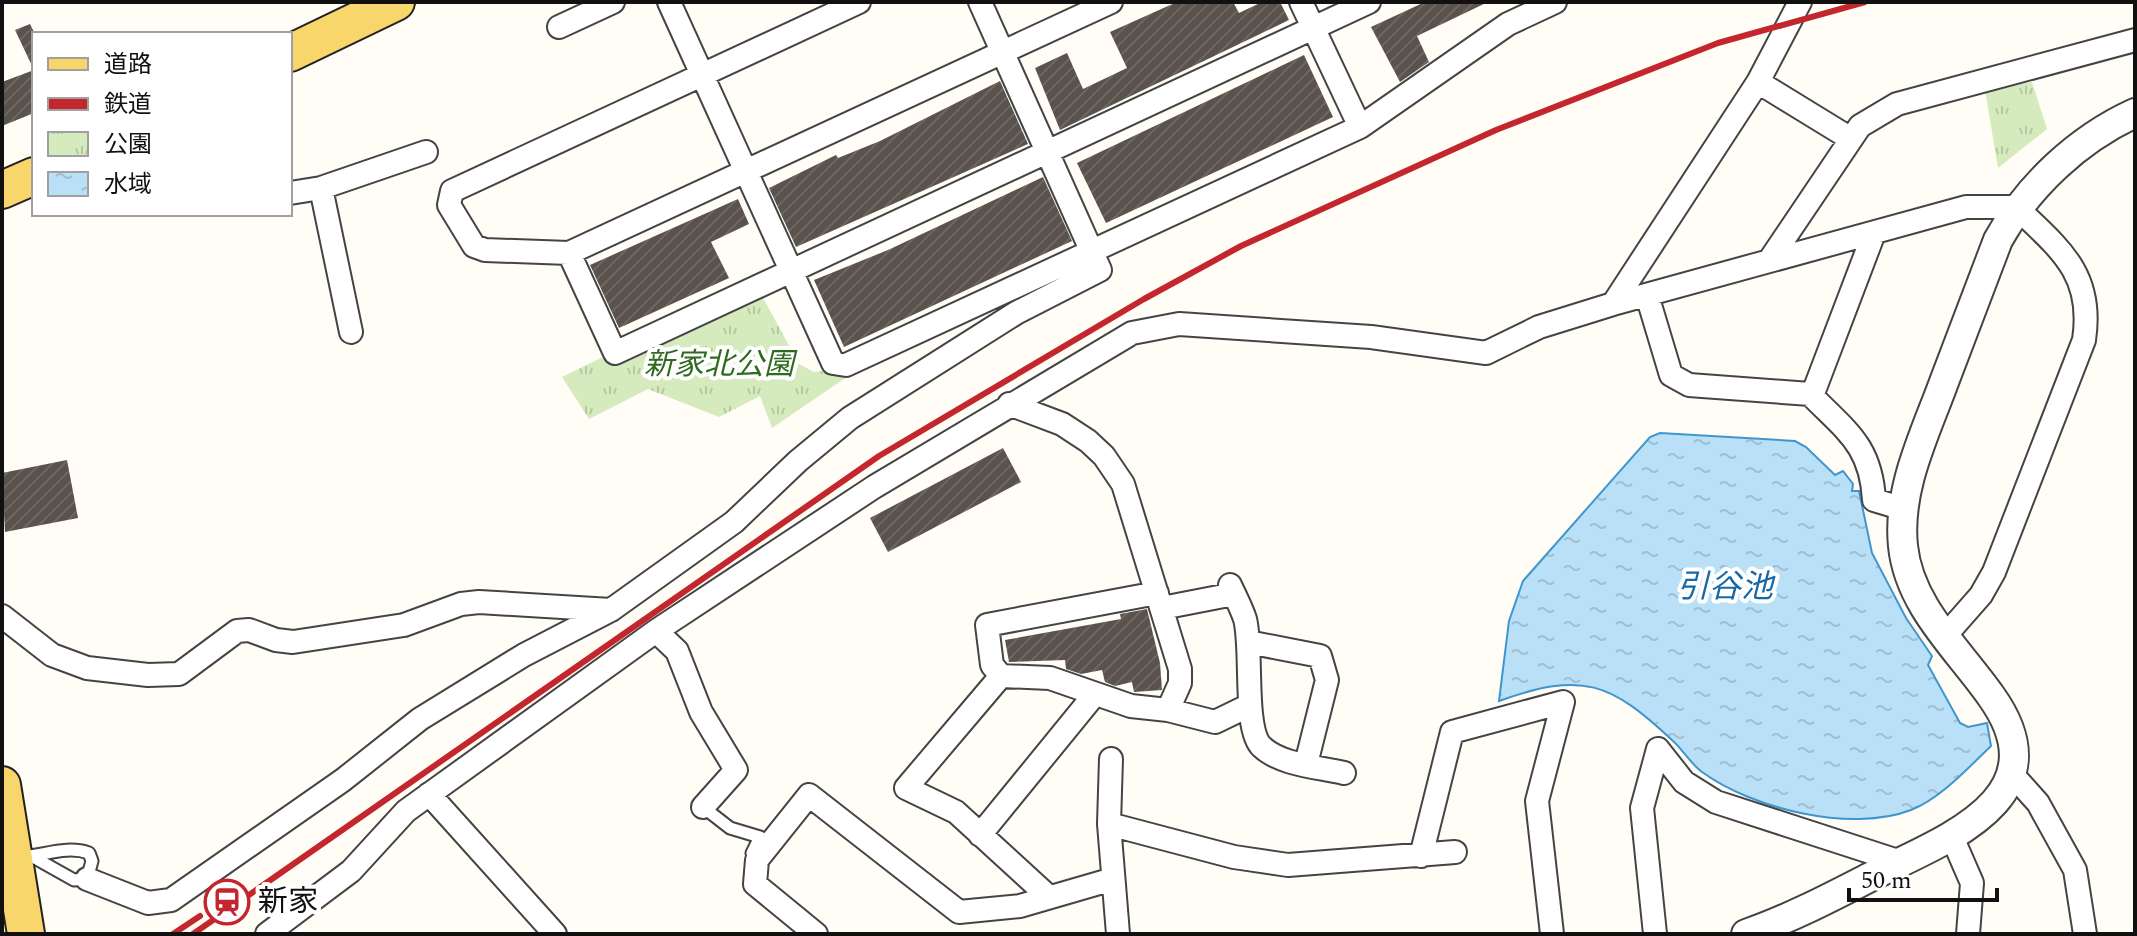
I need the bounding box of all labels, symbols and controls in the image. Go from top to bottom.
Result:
legend [32,32,292,216]
text: 道路 [104,47,152,83]
text: 鉄道 [104,87,152,123]
text: 公園 [104,127,152,163]
text: 水域 [104,167,152,203]
park label: 新家北公園 [644,342,798,388]
water label: 引谷池 [1677,563,1776,612]
scale bar [1849,852,1997,902]
text: 50 m [1861,863,1912,899]
station icon: 新家 [203,878,251,926]
place label: 新家 [258,879,318,925]

